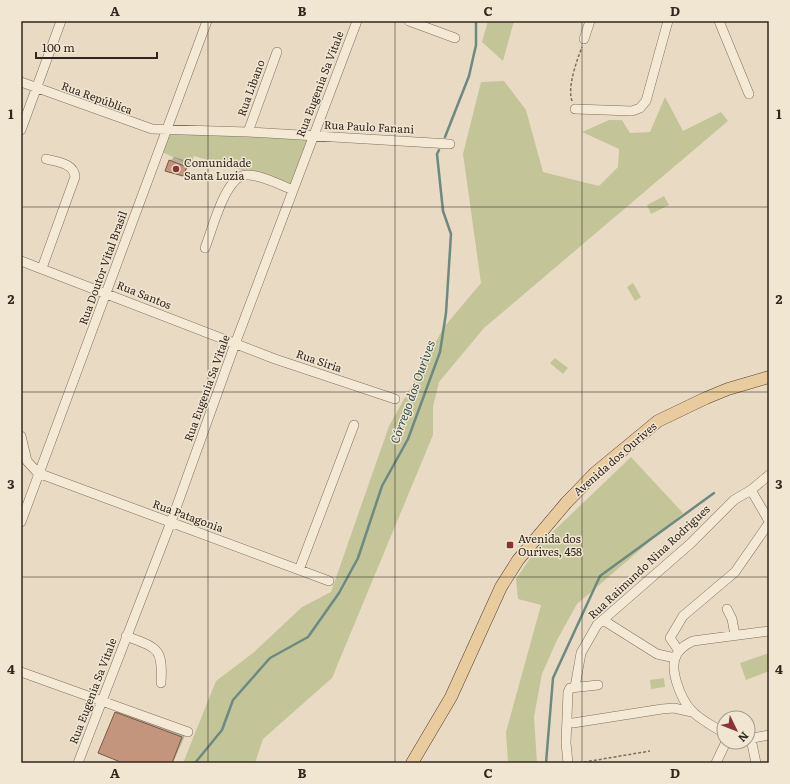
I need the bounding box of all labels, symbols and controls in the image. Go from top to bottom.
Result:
text: A [110,1,120,20]
text: B [298,1,307,20]
text: C [483,1,493,20]
text: D [670,1,680,20]
street label: Rua Eugenia Sa Vitale [291,28,347,139]
scale bar [36,34,157,60]
text: 100 m [42,38,75,56]
street label: Rua Libano [232,57,268,118]
street label: Rua República [60,77,135,117]
text: 1 [8,104,14,123]
text: 1 [776,104,782,123]
street label: Rua Paulo Fanani [324,116,415,136]
place label: Comunidade Santa Luzia [184,154,252,183]
marker: Comunidade Santa Luzia [171,164,181,174]
street label: Rua Doutor Vital Brasil [74,208,130,327]
street label: Rua Santos [115,276,174,312]
text: 2 [8,289,15,308]
text: 2 [776,289,783,308]
street label: Rua Eugenia Sa Vitale [179,332,233,443]
water label: Córrego dos Ourives [385,338,439,446]
street label: Rua Siria [294,345,345,375]
street label: Avenida dos Ourives [569,418,659,499]
text: 3 [7,474,15,493]
text: 3 [775,474,783,493]
street label: Rua Patagonia [151,495,226,535]
street label: Rua Raimundo Nina Rodrigues [584,500,713,622]
place label: Avenida dos Ourives, 458 [518,530,582,559]
marker: Avenida dos Ourives, 458 [505,540,515,550]
street label: Rua Eugenia Sa Vitale [64,635,120,746]
text: 4 [7,659,15,678]
text: 4 [775,659,783,678]
north arrow [716,710,756,750]
text: N [735,729,753,746]
text: A [110,763,120,782]
text: B [298,763,307,782]
text: C [483,763,493,782]
text: D [670,763,680,782]

